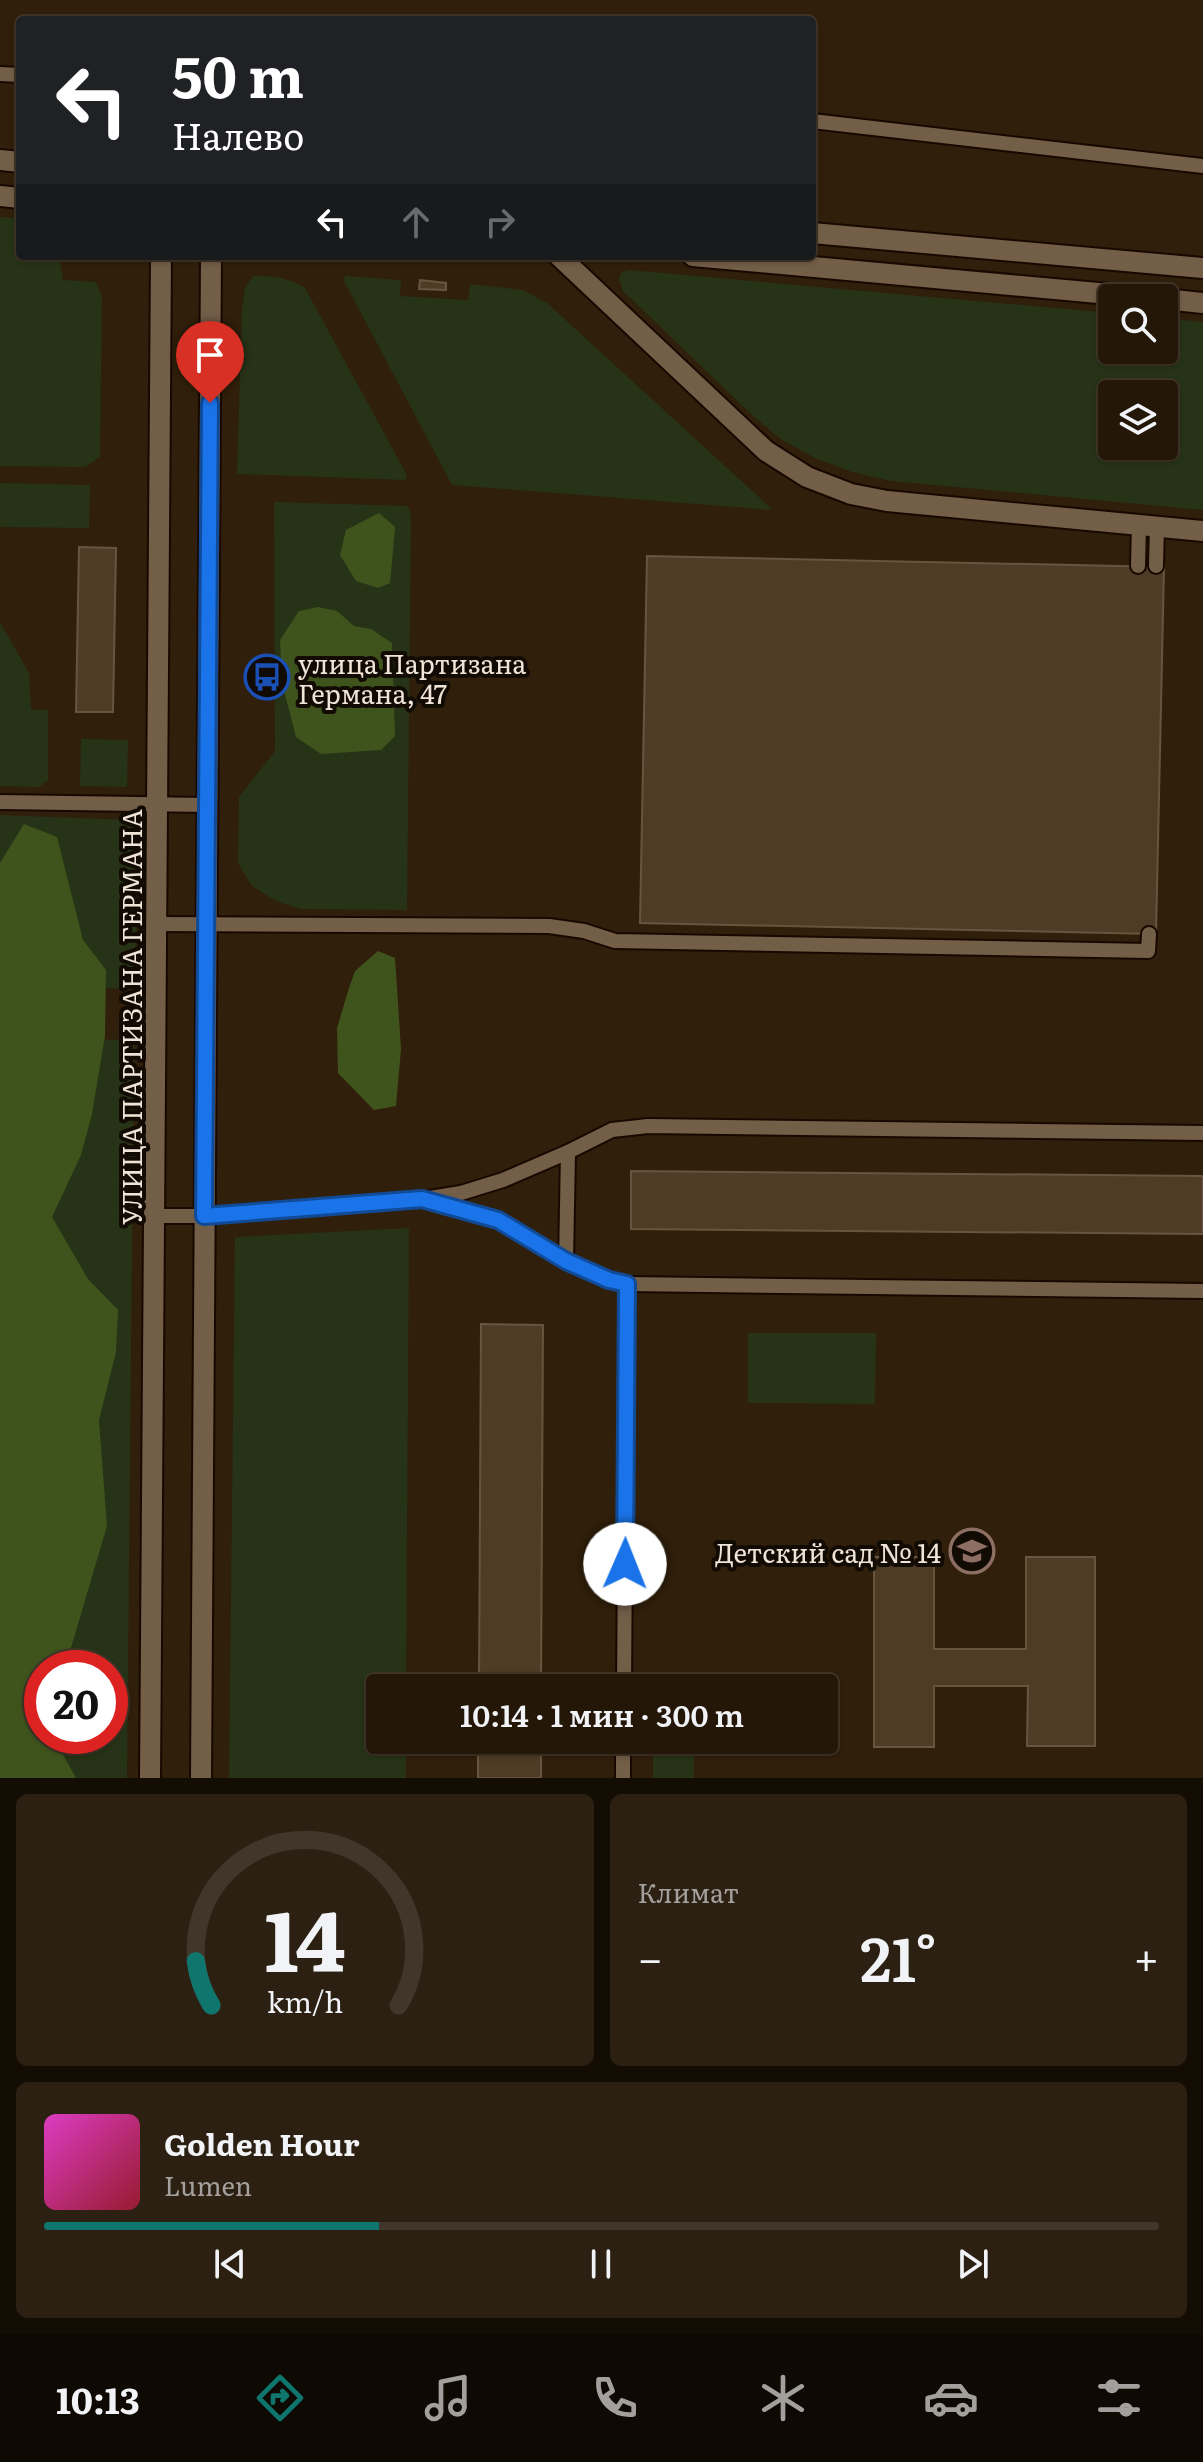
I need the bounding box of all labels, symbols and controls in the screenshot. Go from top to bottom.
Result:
text: 50 m [172,32,304,115]
icon: left [40,48,144,152]
text: Налево [172,108,304,161]
icon: left [310,200,354,244]
icon: ahead [394,200,438,244]
icon: right [478,200,522,244]
map controls [1098,284,1178,460]
button: search [1098,284,1178,364]
pin [176,321,244,403]
icon: arrive [188,333,232,377]
button: layers [1098,380,1178,460]
place label: улица Партизана Германа, 47 [298,643,526,712]
bus stop icon: улица Партизана Германа, 47 [243,653,291,701]
street label: УЛИЦА ПАРТИЗАНА ГЕРМАНА [111,809,150,1225]
position arrow [583,1522,667,1606]
school or university icon: Детский сад № 14 [948,1527,996,1575]
place label: Детский сад № 14 [715,1532,941,1571]
speed limit sign: 20 [24,1650,128,1754]
text: 10:14 · 1 мин · 300 m [460,1692,744,1736]
text: Климат [638,1872,739,1911]
text: 14 [264,1874,345,1998]
text: 21° [860,1911,937,2000]
text: − [638,1923,663,1989]
text: + [1133,1923,1159,1989]
text: km/h [267,1979,343,2022]
text: Golden Hour [164,2121,359,2165]
text: Lumen [164,2165,252,2204]
icon: previous [208,2242,252,2286]
icon: pause [579,2242,623,2286]
icon: next [951,2242,995,2286]
icon: directions [252,2370,308,2426]
icon: music [420,2370,476,2426]
icon: phone [587,2370,643,2426]
icon: climate [755,2370,811,2426]
icon: car [923,2370,979,2426]
icon: filters [1091,2370,1147,2426]
text: 10:13 [56,2372,140,2425]

